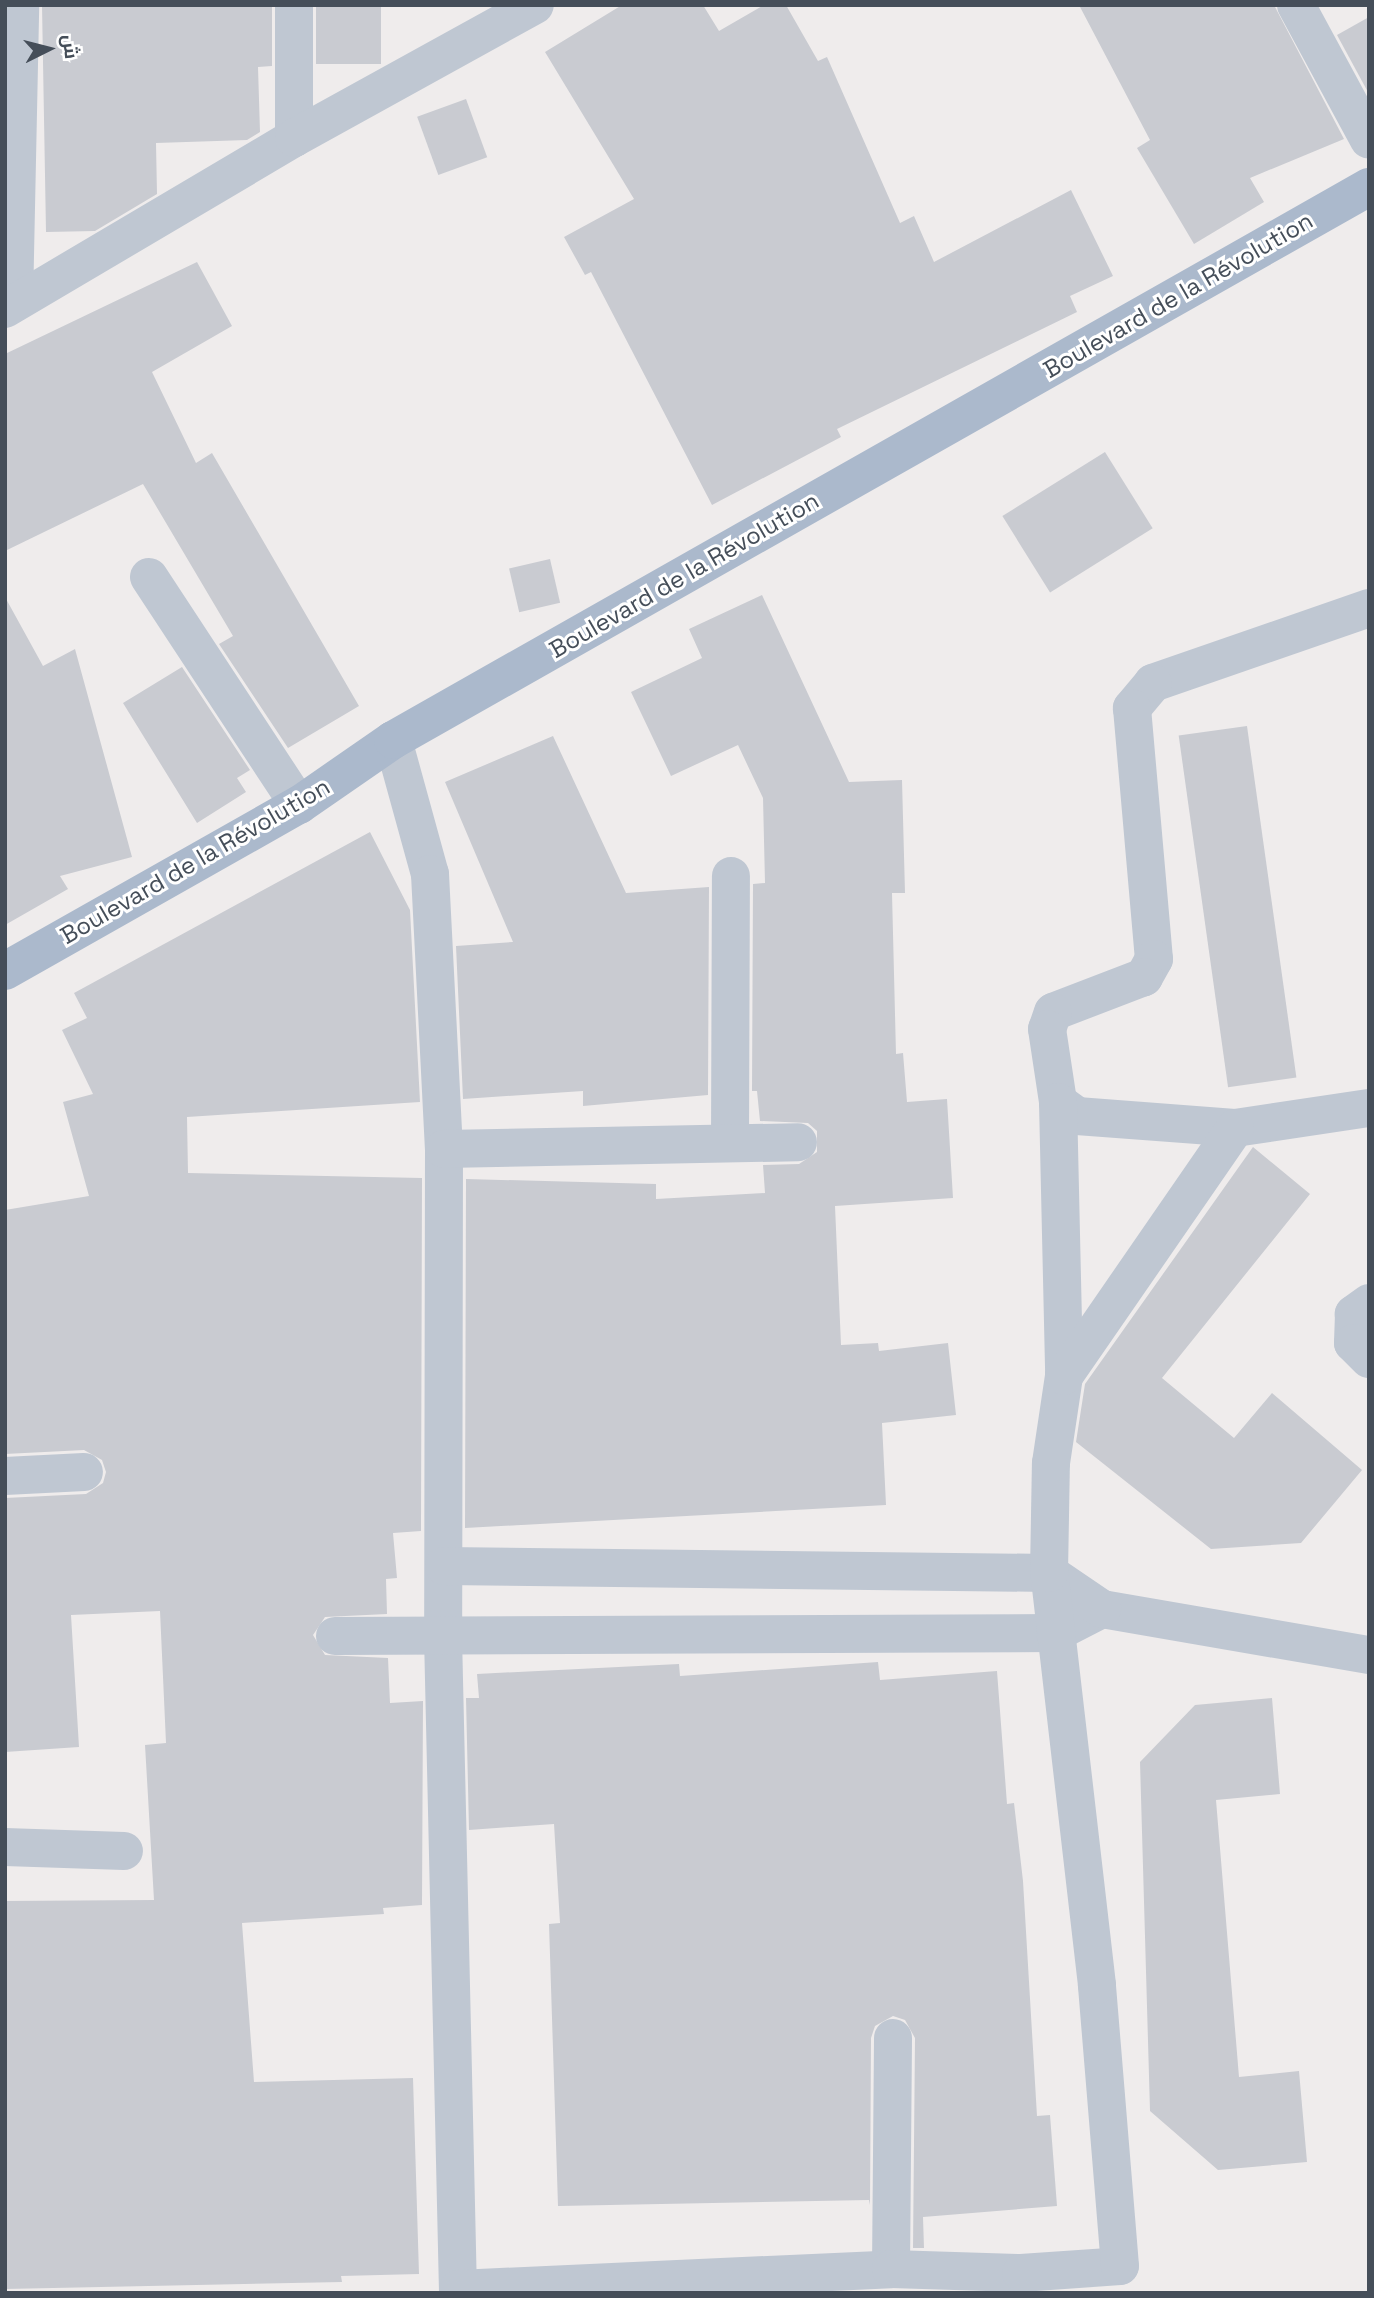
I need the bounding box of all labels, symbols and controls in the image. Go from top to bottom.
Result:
north arrow [14,14,84,84]
text: ش [57,33,84,60]
street label: Boulevard de la Révolution [1038,206,1318,384]
street label: Boulevard de la Révolution [544,486,824,664]
street label: Boulevard de la Révolution [55,772,335,950]

